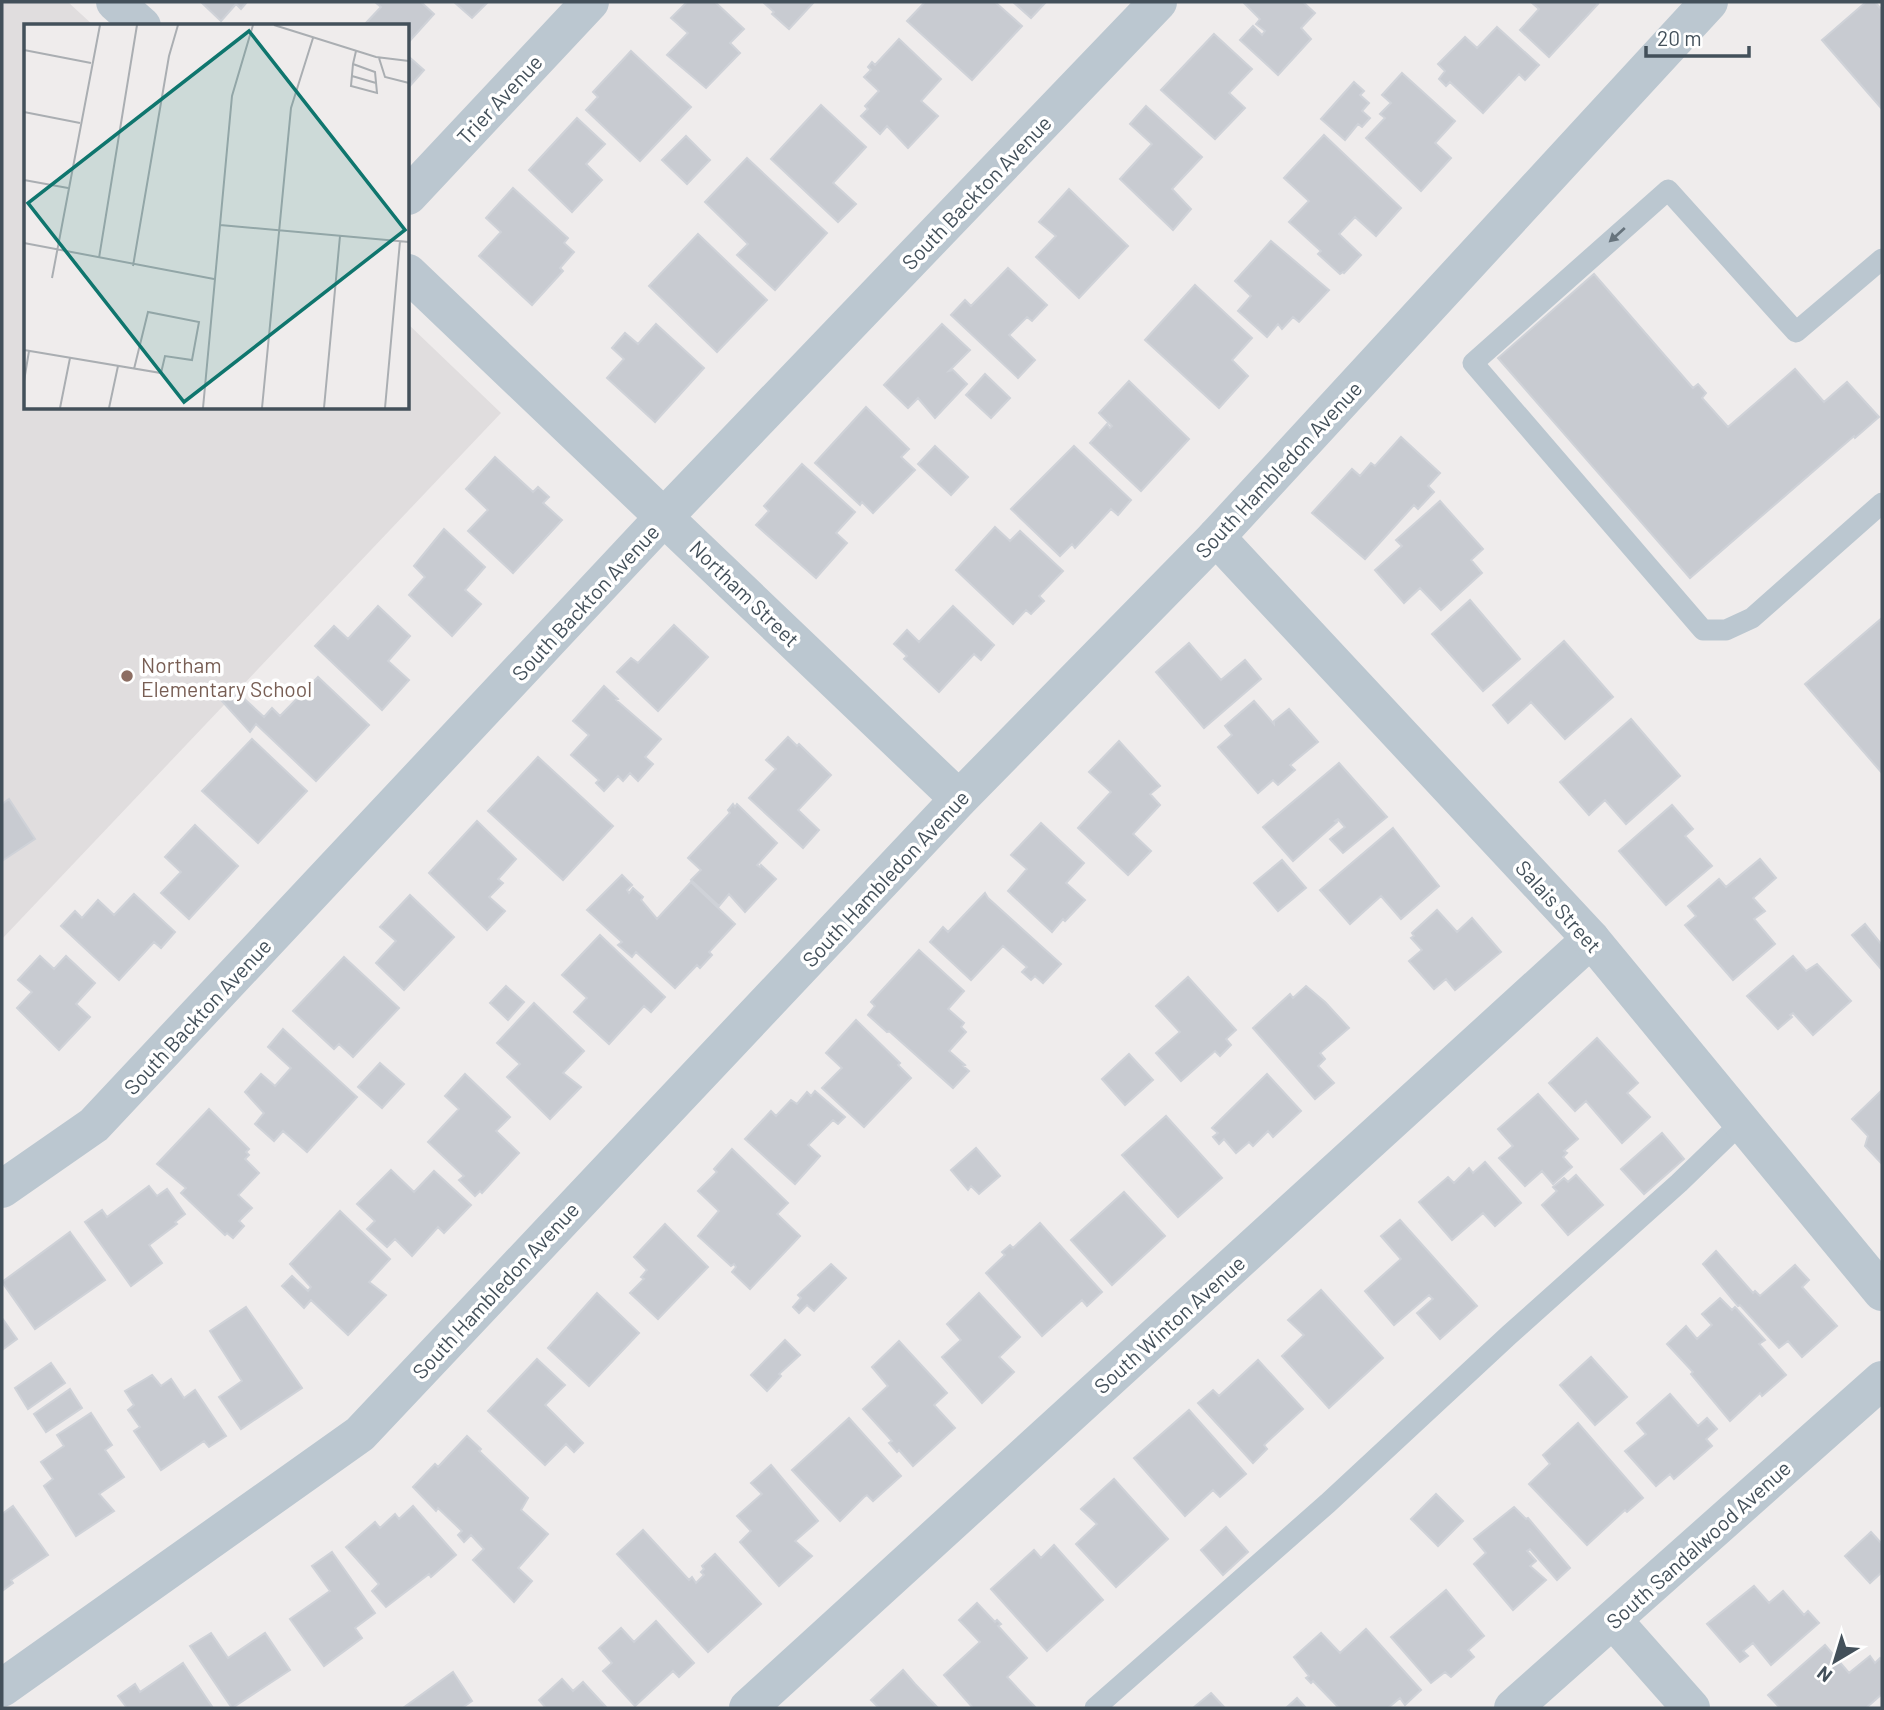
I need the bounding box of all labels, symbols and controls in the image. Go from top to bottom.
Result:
scale bar [1646,14,1749,58]
inset map [24,24,410,410]
text: 20 m [1657,25,1702,50]
street label: Trier Avenue [451,49,547,149]
street label: South Backton Avenue [896,110,1056,274]
one-way arrow [1608,227,1626,243]
street label: South Hambledon Avenue [1190,375,1366,563]
street label: South Backton Avenue [506,519,664,685]
street label: Northam Street [685,535,805,651]
place label: Northam Elementary School [141,652,312,701]
marker: Northam Elementary School [119,668,135,684]
street label: South Hambledon Avenue [797,784,973,972]
street label: Salais Street [1511,855,1607,957]
street label: South Backton Avenue [118,933,276,1099]
street label: South Hambledon Avenue [407,1196,583,1384]
street label: South Winton Avenue [1088,1250,1250,1398]
street label: South Sandalwood Avenue [1601,1455,1795,1633]
north arrow [1800,1626,1870,1696]
text: N [1812,1662,1836,1688]

